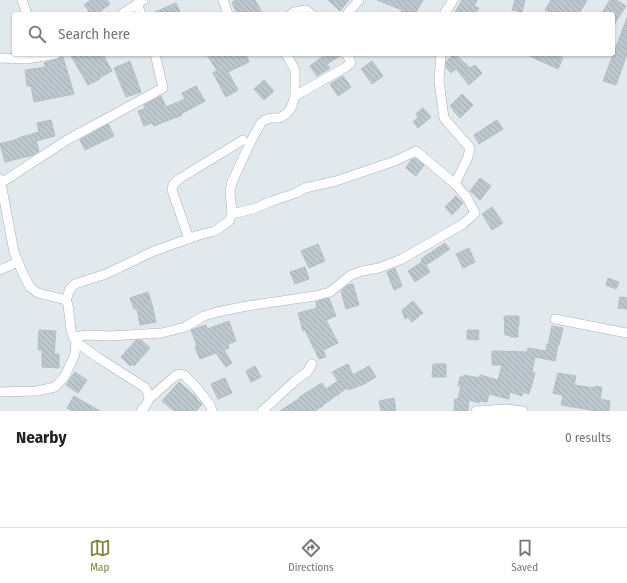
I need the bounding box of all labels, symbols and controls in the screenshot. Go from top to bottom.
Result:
search box [12,12,615,56]
icon: search [26,23,48,45]
text: Search here [58,25,130,43]
text: Nearby [16,427,67,448]
text: 0 results [565,430,611,445]
tab: Map [89,537,111,574]
tab: Directions [288,537,334,574]
tab: Saved [511,537,538,574]

